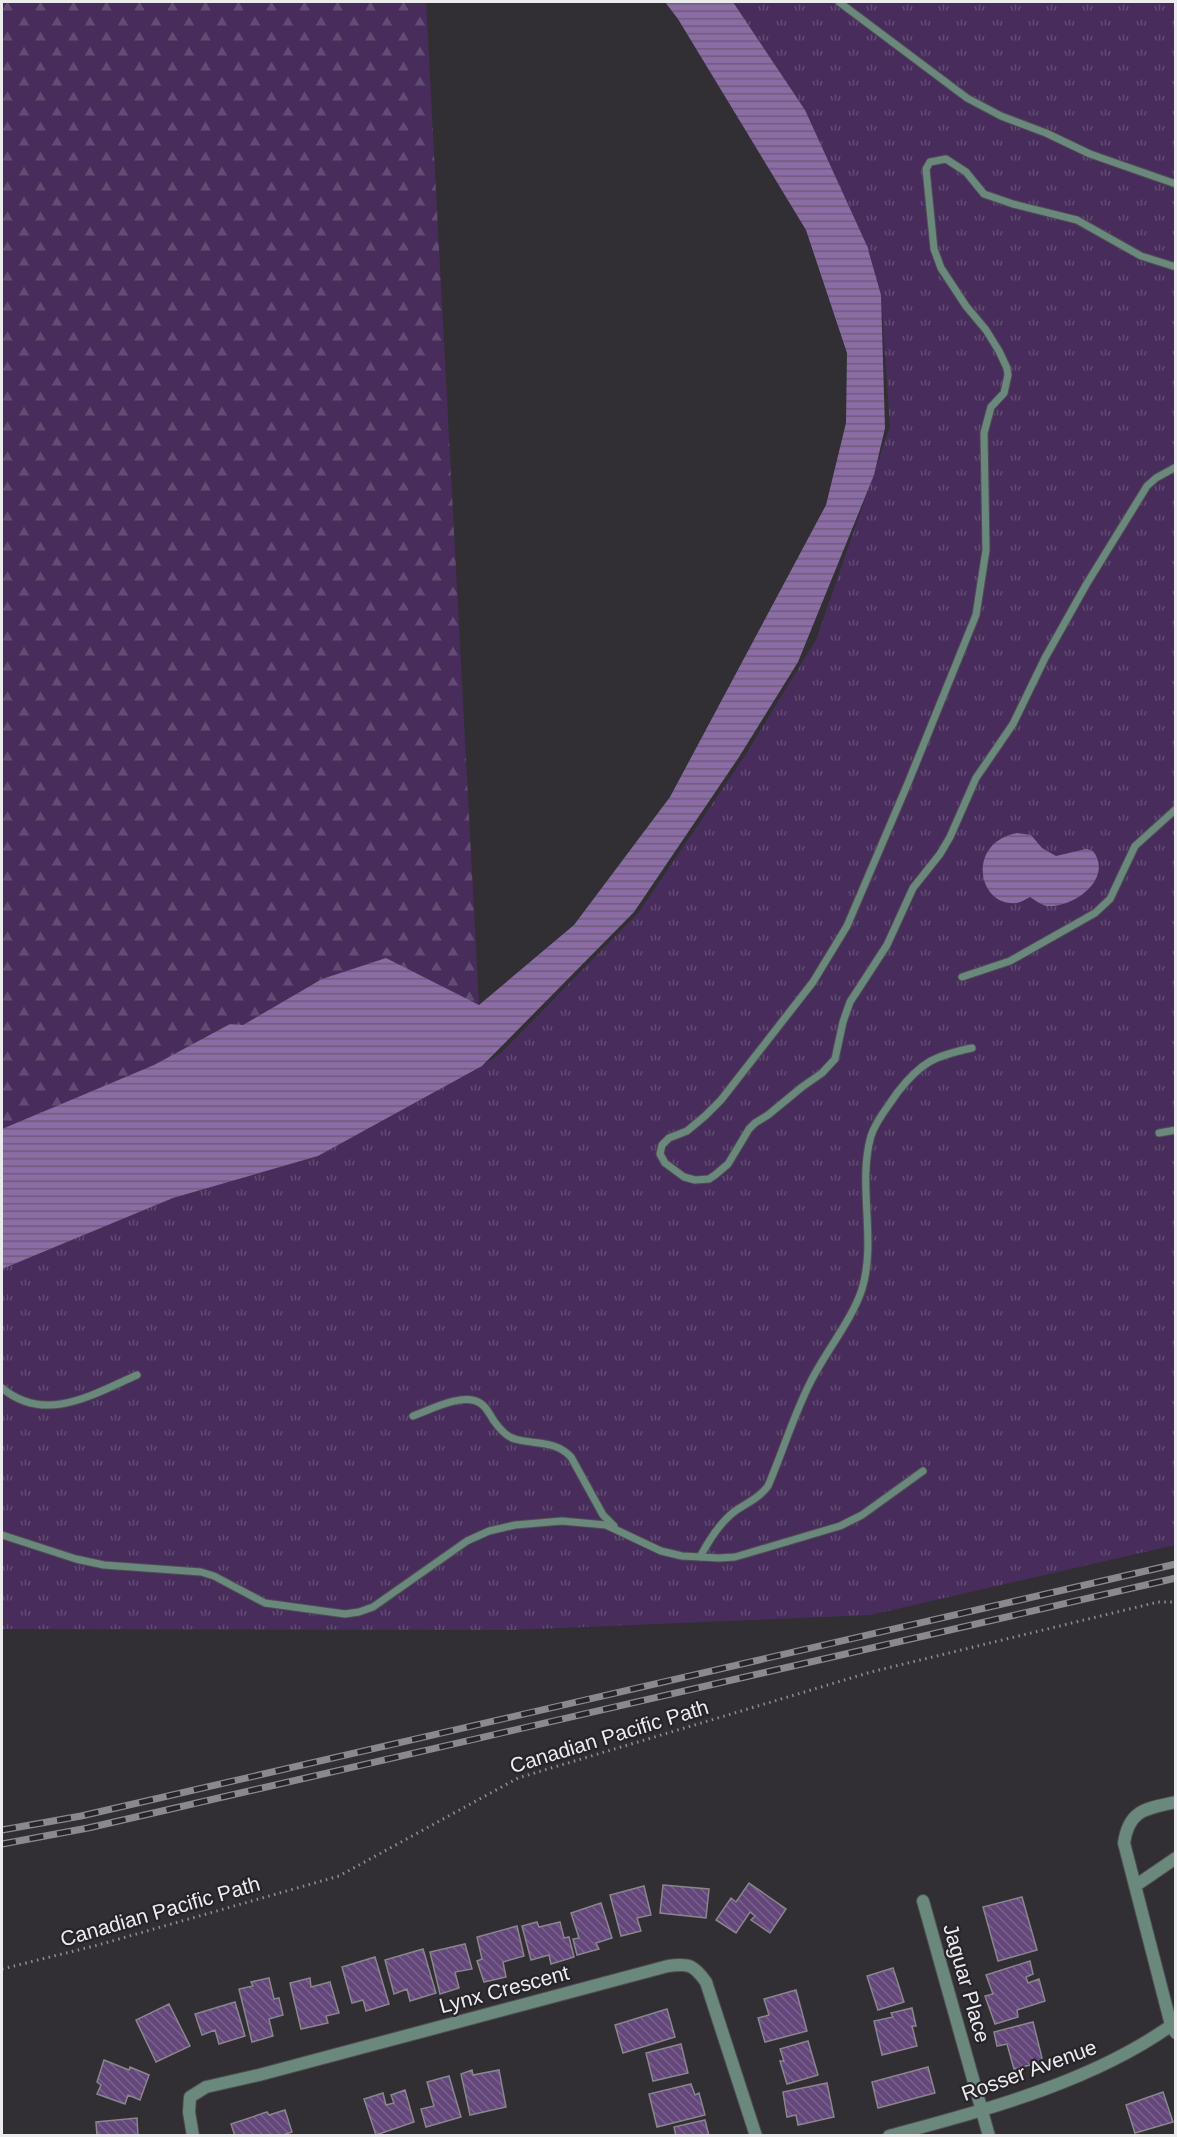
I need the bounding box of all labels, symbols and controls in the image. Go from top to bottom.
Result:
street label: Canadian Pacific Path [507,1695,711,1777]
street label: Canadian Pacific Path [58,1871,262,1951]
street label: Jaguar Place [939,1921,995,2045]
street label: Lynx Crescent [437,1961,572,2017]
street label: Rosser Avenue [958,2035,1100,2105]

